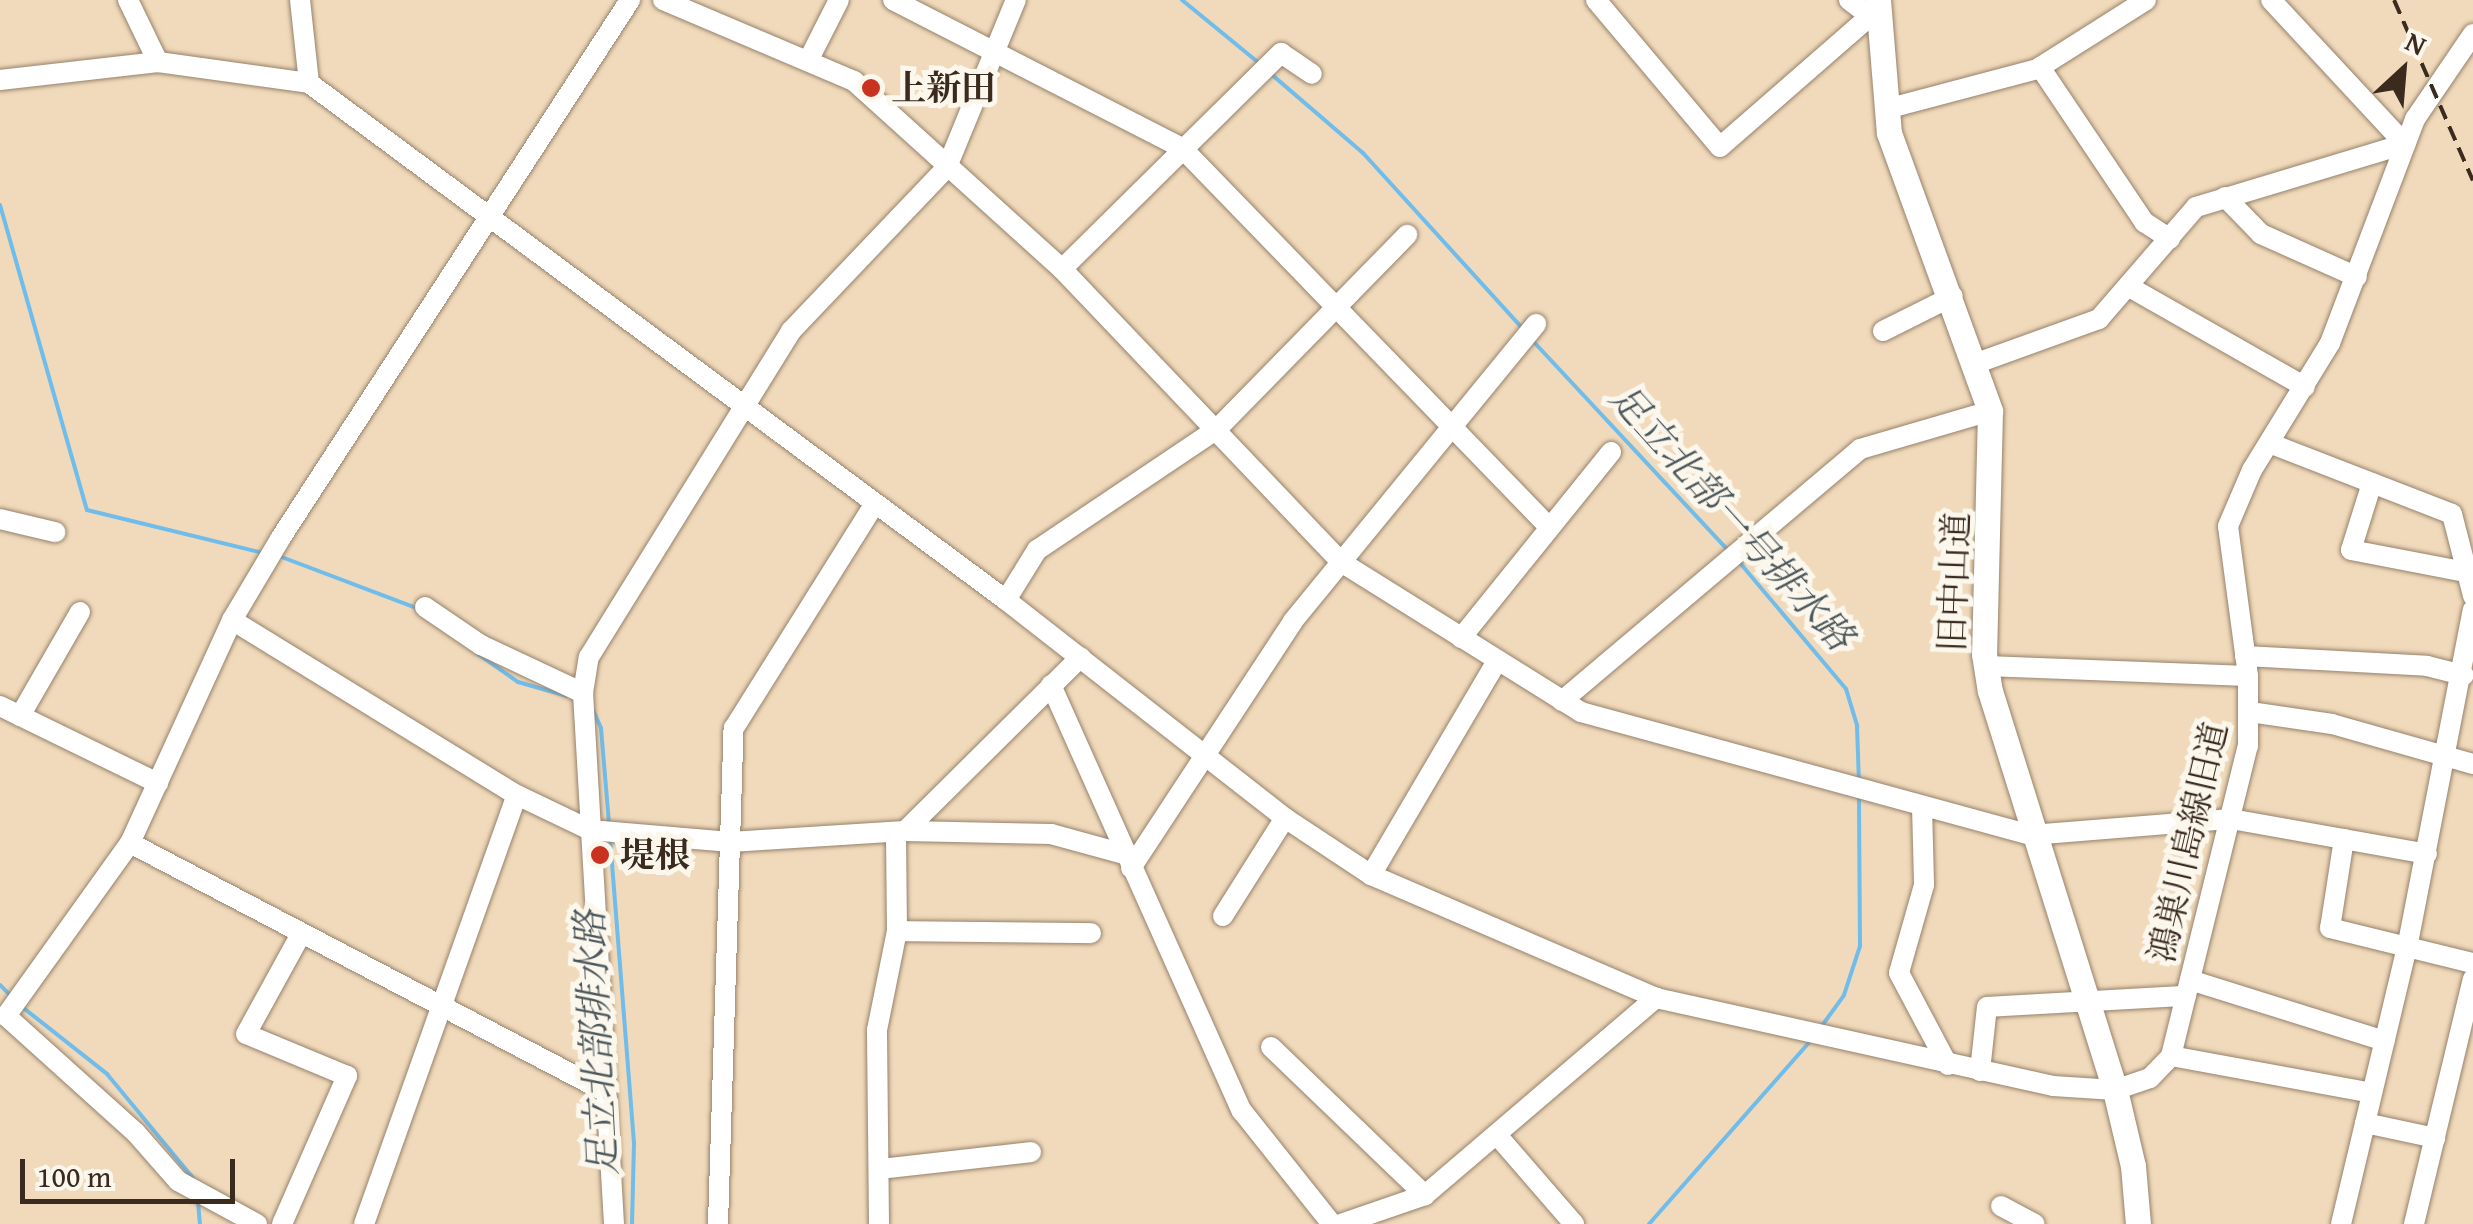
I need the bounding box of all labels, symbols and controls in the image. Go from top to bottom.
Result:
north arrow [2353,20,2453,120]
text: N [2399,20,2434,65]
place label: 上新田 [891,67,996,109]
marker: 上新田 [860,77,882,99]
water label: 足立北部一号排水路 [1601,375,1863,659]
street label: 旧中山道 [1931,511,1977,653]
street label: 鴻巣川島線旧道 [2140,718,2236,966]
place label: 堤根 [620,834,690,876]
marker: 堤根 [589,844,611,866]
water label: 足立北部排水路 [566,909,626,1177]
scale bar [25,1139,240,1201]
text: 100 m [37,1154,111,1198]

